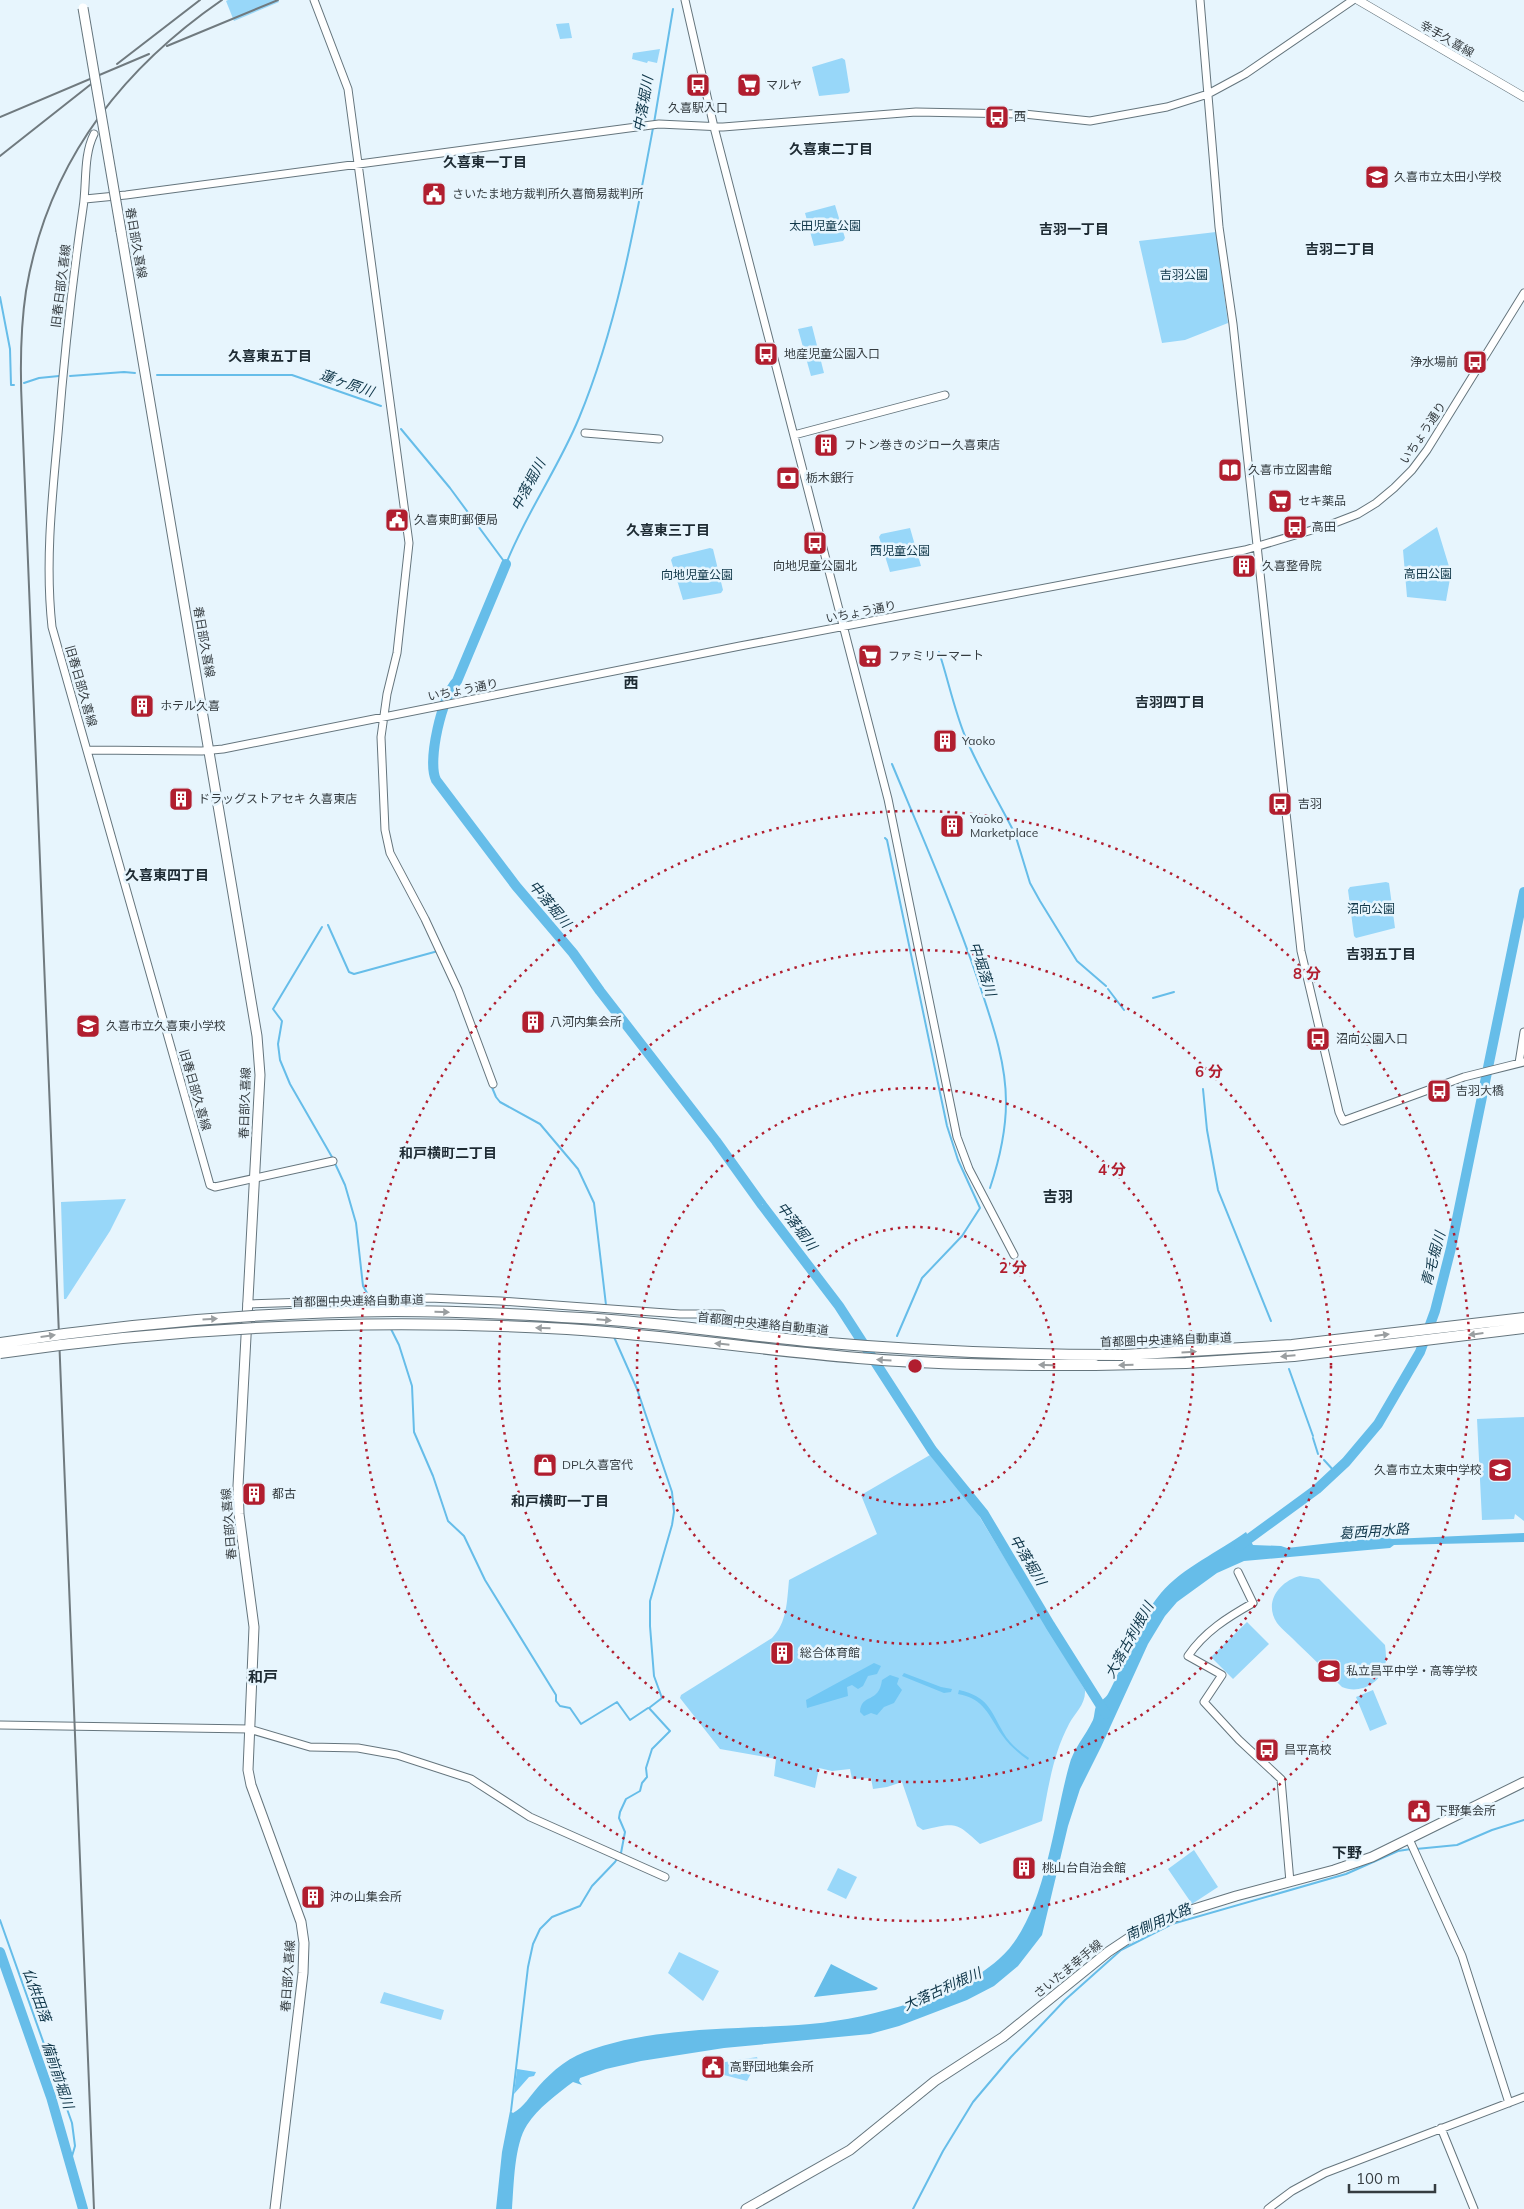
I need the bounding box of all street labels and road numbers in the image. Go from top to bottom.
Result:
street label: 幸手久喜線 [1418,17,1477,60]
street label: 春日部久喜線 [123,206,150,280]
street label: 旧春日部久喜線 [48,243,73,329]
street label: いちょう通り [1396,399,1449,467]
street label: いちょう通り [824,597,898,626]
street label: 春日部久喜線 [191,605,218,679]
street label: 旧春日部久喜線 [63,643,100,728]
street label: いちょう通り [426,675,500,704]
street label: 旧春日部久喜線 [177,1047,214,1132]
street label: 春日部久喜線 [236,1067,253,1139]
street label: 首都圏中央連絡自動車道 [292,1292,424,1309]
street label: 首都圏中央連絡自動車道 [697,1309,829,1338]
street label: 首都圏中央連絡自動車道 [1100,1330,1232,1349]
street label: 春日部久喜線 [218,1488,239,1561]
street label: さいたま幸手線 [1030,1936,1105,2001]
street label: 春日部久喜線 [278,1940,297,2012]

